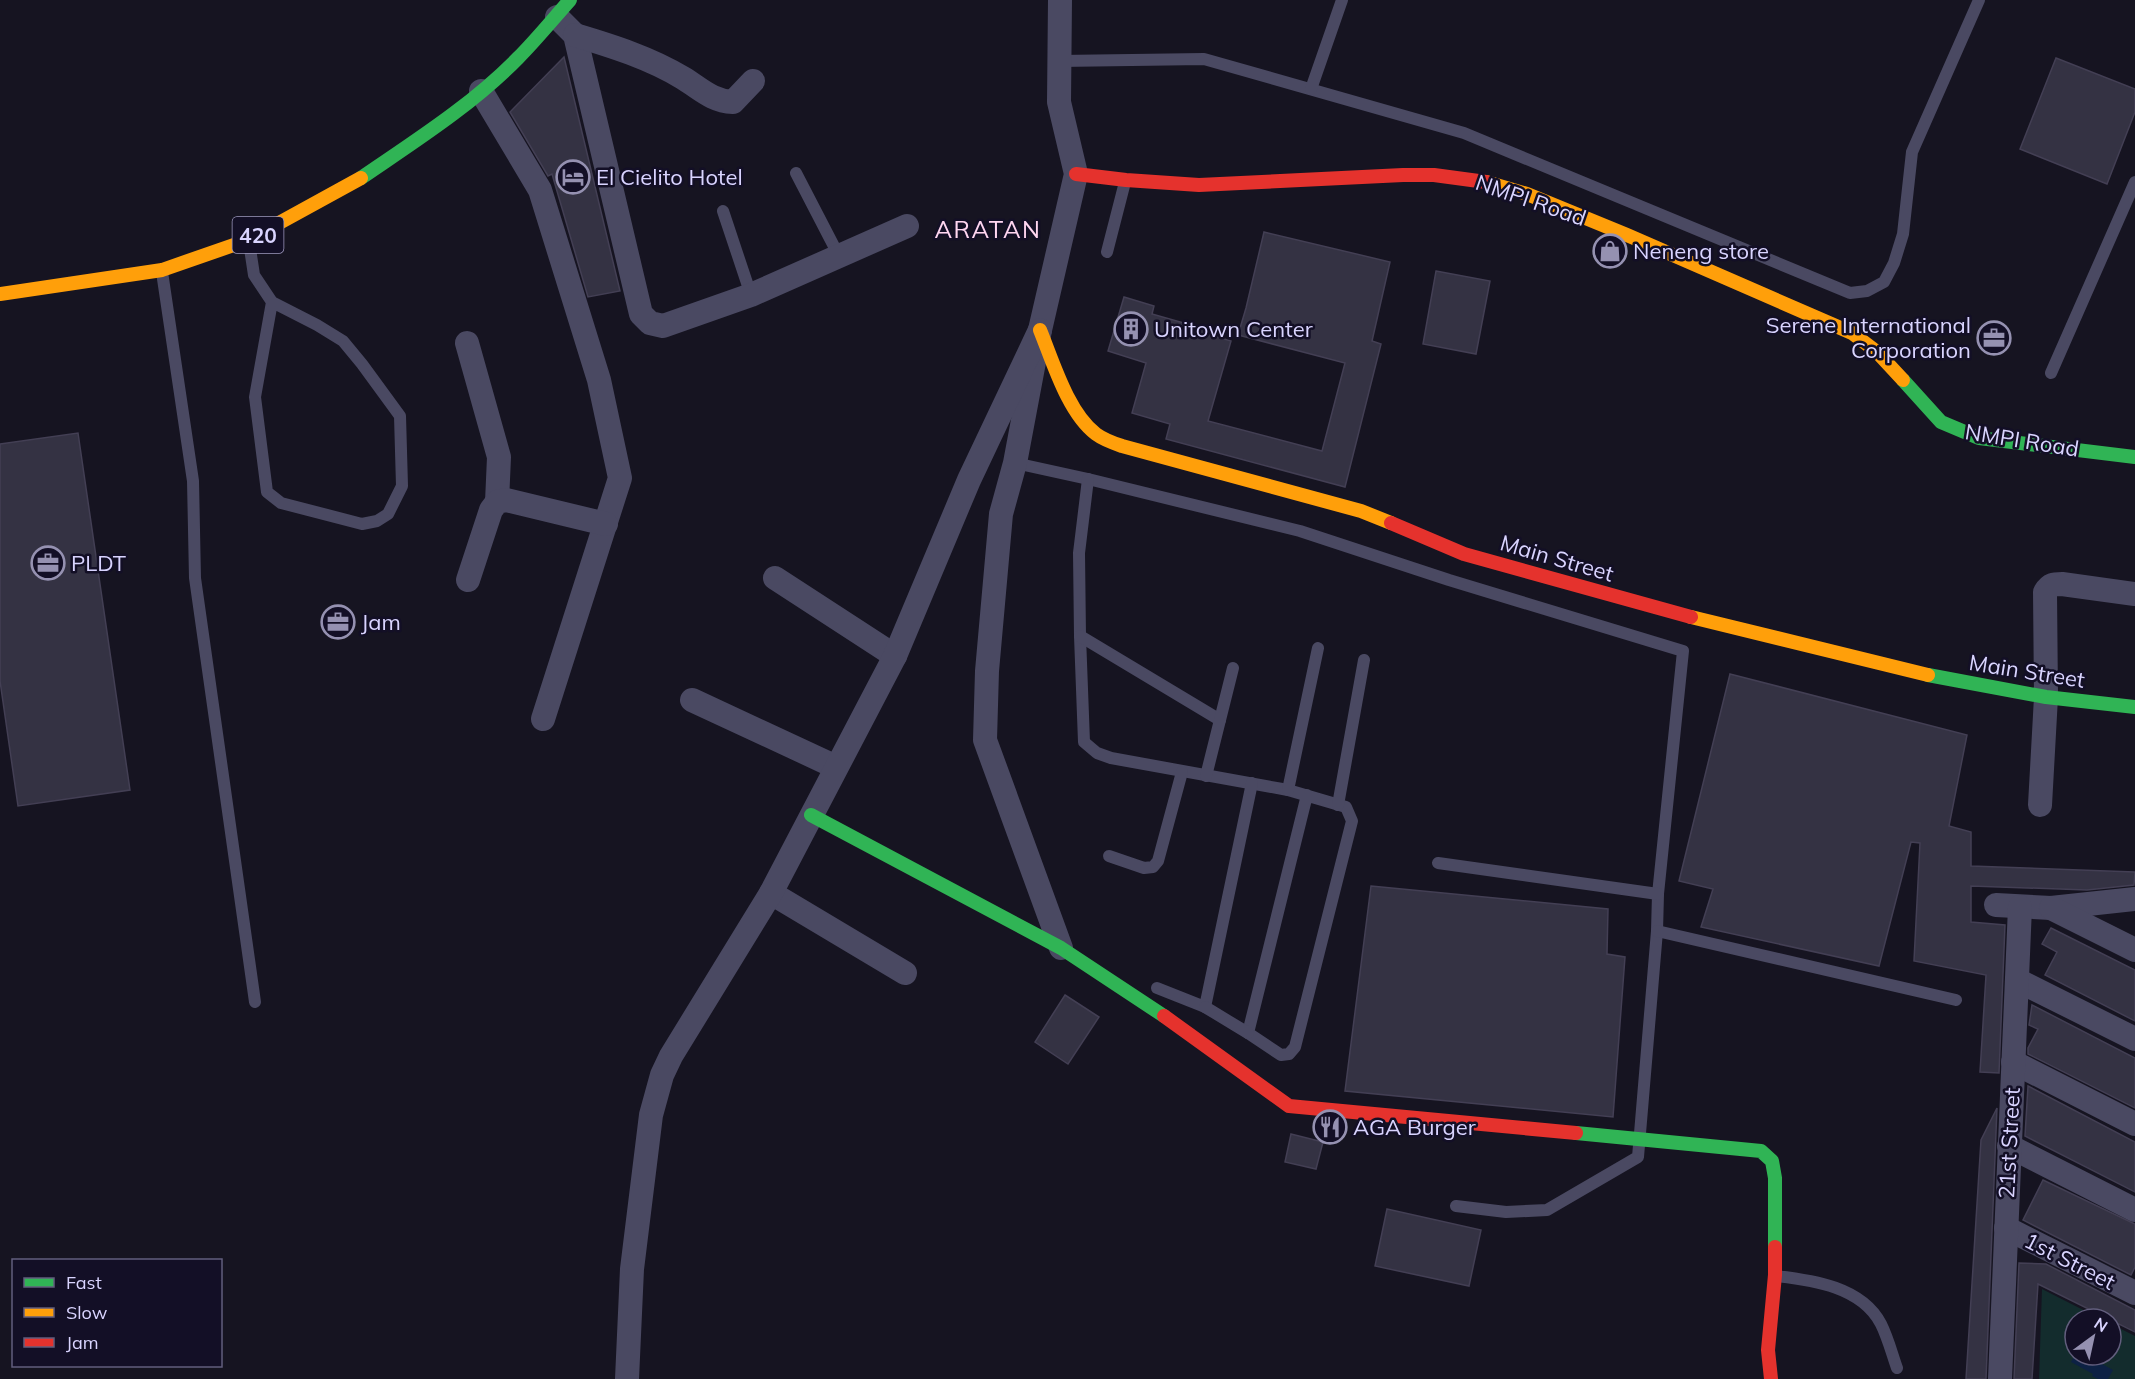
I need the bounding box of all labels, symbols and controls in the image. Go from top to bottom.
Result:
hotel icon: El Cielito Hotel [555,159,591,195]
place label: El Cielito Hotel [596,163,743,191]
street label: NMPI Road [1472,168,1590,232]
district label: ARATAN [934,214,1042,244]
road number: 420 [232,217,284,253]
shop icon: Neneng store [1592,233,1628,269]
place label: Neneng store [1633,237,1769,265]
building icon: Unitown Center [1113,311,1149,347]
place label: Serene International Corporation [1766,311,1971,364]
place label: Unitown Center [1154,315,1313,343]
office icon: Serene International Corporation [1976,320,2012,356]
street label: NMPI Road [1963,417,2081,463]
street label: Main Street [1497,528,1617,588]
office icon: PLDT [30,545,66,581]
place label: PLDT [71,549,126,577]
office icon: Jam [320,604,356,640]
place label: Jam [361,608,401,636]
street label: Main Street [1967,648,2087,694]
street label: 21st Street [1992,1086,2026,1199]
restaurant icon: AGA Burger [1312,1109,1348,1145]
place label: AGA Burger [1353,1113,1476,1141]
street label: 1st Street [2020,1226,2120,1296]
legend [12,1259,222,1367]
text: Fast [66,1271,102,1294]
text: Slow [66,1301,108,1324]
north arrow [2063,1307,2123,1367]
text: N [2091,1313,2112,1336]
text: Jam [66,1331,99,1354]

